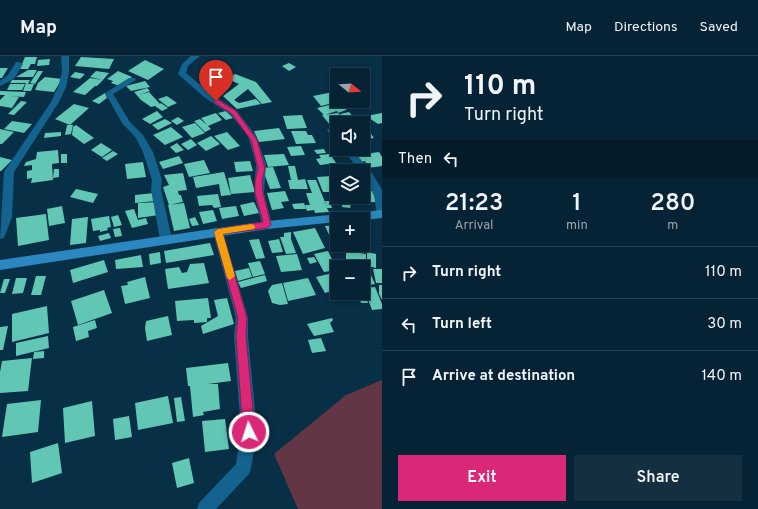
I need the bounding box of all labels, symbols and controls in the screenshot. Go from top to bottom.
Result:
text: Map [20,16,57,40]
text: Map [566,19,592,36]
text: Directions [614,19,678,36]
text: Saved [700,19,738,36]
pin [199,60,233,101]
icon: arrive [205,66,227,88]
north arrow [330,68,370,108]
map controls [330,68,370,300]
text: 110 m [464,69,536,105]
icon: right [398,72,450,124]
text: Turn right [464,104,544,127]
button: sound [330,116,370,156]
icon: left [440,148,462,170]
text: Then [398,150,432,169]
button: layers [330,164,370,204]
text: 21:23 [445,189,503,219]
text: 1 [572,189,582,219]
text: 280 [650,189,695,219]
button: + [330,212,370,252]
text: Arrival [455,218,493,234]
text: min [566,218,588,234]
text: m [667,218,678,234]
button: − [330,260,370,300]
icon: right [398,262,420,284]
text: Turn right [432,263,501,282]
text: 110 m [705,263,742,282]
icon: left [398,314,420,336]
text: Turn left [432,315,492,334]
text: 30 m [707,315,742,334]
icon: arrive [398,366,420,388]
text: Arrive at destination [432,367,575,386]
text: 140 m [702,367,742,386]
position arrow [228,411,270,453]
button: Exit [398,455,566,501]
button: Share [574,455,742,501]

